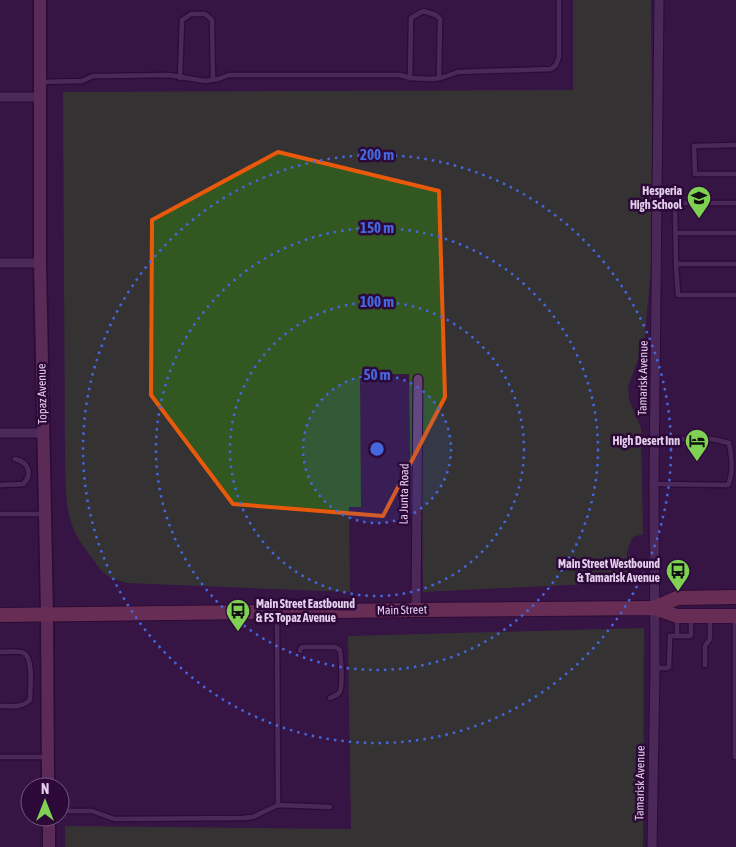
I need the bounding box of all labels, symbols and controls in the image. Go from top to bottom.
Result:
text: 200 m [360,146,394,163]
place label: Hesperia High School [630,184,683,212]
school or university icon: Hesperia High School [686,185,712,219]
text: 150 m [360,219,394,236]
text: 100 m [360,293,394,310]
street label: Tamarisk Avenue [635,340,651,416]
street label: Topaz Avenue [34,364,50,424]
text: 50 m [364,366,391,383]
hotel icon: High Desert Inn [684,428,710,462]
place label: High Desert Inn [613,434,680,448]
centre of rings [368,440,386,458]
street label: La Junta Road [396,463,412,525]
place label: Main Street Westbound & Tamarisk Avenue [558,557,661,585]
bus stop icon: Main Street Westbound & Tamarisk Avenue [665,558,691,592]
place label: Main Street Eastbound & FS Topaz Avenue [256,597,355,625]
bus stop icon: Main Street Eastbound & FS Topaz Avenue [225,598,251,632]
street label: Main Street [377,603,428,617]
street label: Tamarisk Avenue [632,745,648,821]
north arrow [20,777,70,827]
text: N [41,781,49,797]

